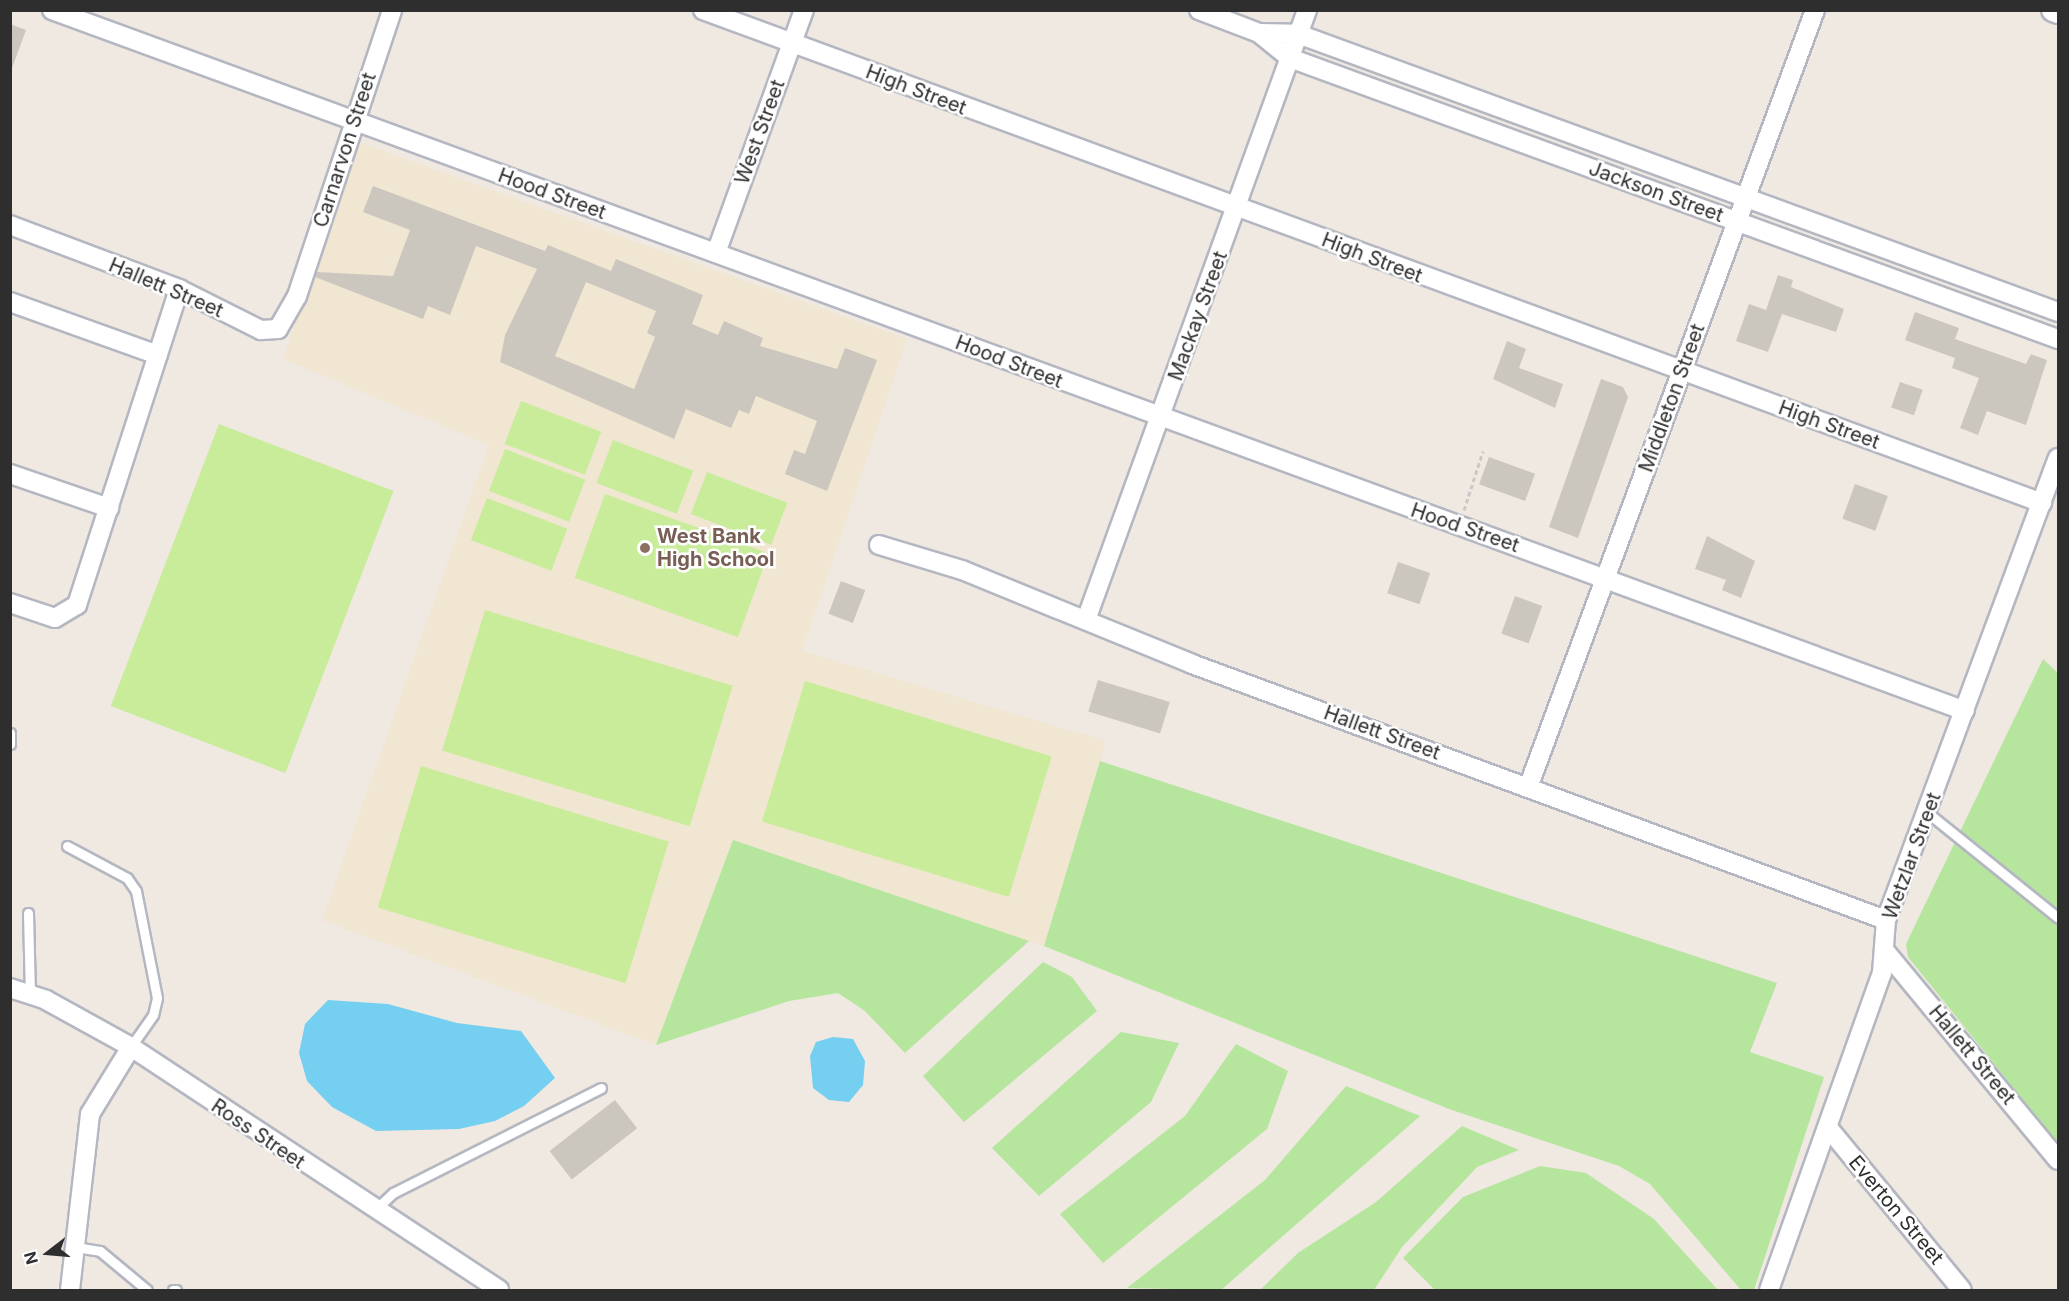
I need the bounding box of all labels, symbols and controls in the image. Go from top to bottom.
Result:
street label: High Street [862,60,970,120]
street label: Carnarvon Street [309,70,381,230]
street label: West Street [730,76,790,188]
street label: Jackson Street [1585,157,1727,227]
street label: Hood Street [495,163,609,225]
street label: High Street [1318,228,1426,288]
street label: Mackay Street [1163,248,1233,384]
street label: Hallett Street [105,253,227,323]
street label: Middleton Street [1634,321,1710,475]
street label: Hood Street [952,331,1066,393]
street label: High Street [1775,396,1883,454]
street label: Hood Street [1408,498,1522,558]
place label: West Bank High School [657,524,774,571]
marker: West Bank High School [638,541,652,555]
street label: Hallett Street [1321,701,1443,765]
street label: Wetzlar Street [1878,789,1946,923]
street label: Hallett Street [1924,1001,2020,1109]
street label: Ross Street [207,1094,309,1174]
street label: Everton Street [1844,1151,1948,1269]
north arrow [18,1223,78,1283]
text: N [19,1249,42,1267]

